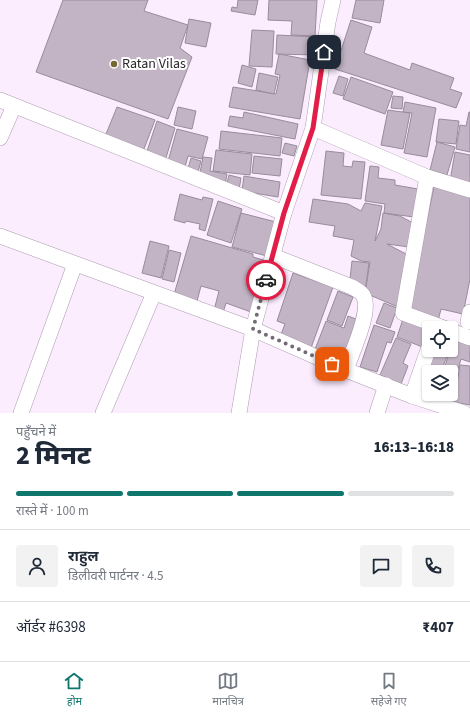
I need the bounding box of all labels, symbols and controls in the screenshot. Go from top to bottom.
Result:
pin [307,35,341,69]
icon: home [313,41,335,63]
place label: Ratan Vilas [122,54,186,74]
marker: Ratan Vilas [109,59,119,69]
courier [246,260,286,300]
icon: car [255,269,277,291]
map controls [422,321,458,401]
button: locate [422,321,458,357]
pin [315,347,349,381]
icon: bag [321,353,343,375]
button: layers [422,365,458,401]
text: पहुँचने में [16,423,56,441]
text: 2 मिनट [16,437,91,474]
text: 16:13–16:18 [373,437,454,458]
text: रास्ते में · 100 m [16,502,89,520]
button: person [16,545,58,587]
button: chat [360,545,402,587]
button: phone [412,545,454,587]
text: राहुल [68,546,99,567]
text: डिलीवरी पार्टनर · 4.5 [68,567,163,585]
text: ऑर्डर #6398 [16,617,86,638]
text: ₹407 [422,617,454,638]
tab: होम [63,670,85,709]
tab: मानचित्र [212,670,244,709]
tab: सहेजे गए [371,670,407,709]

